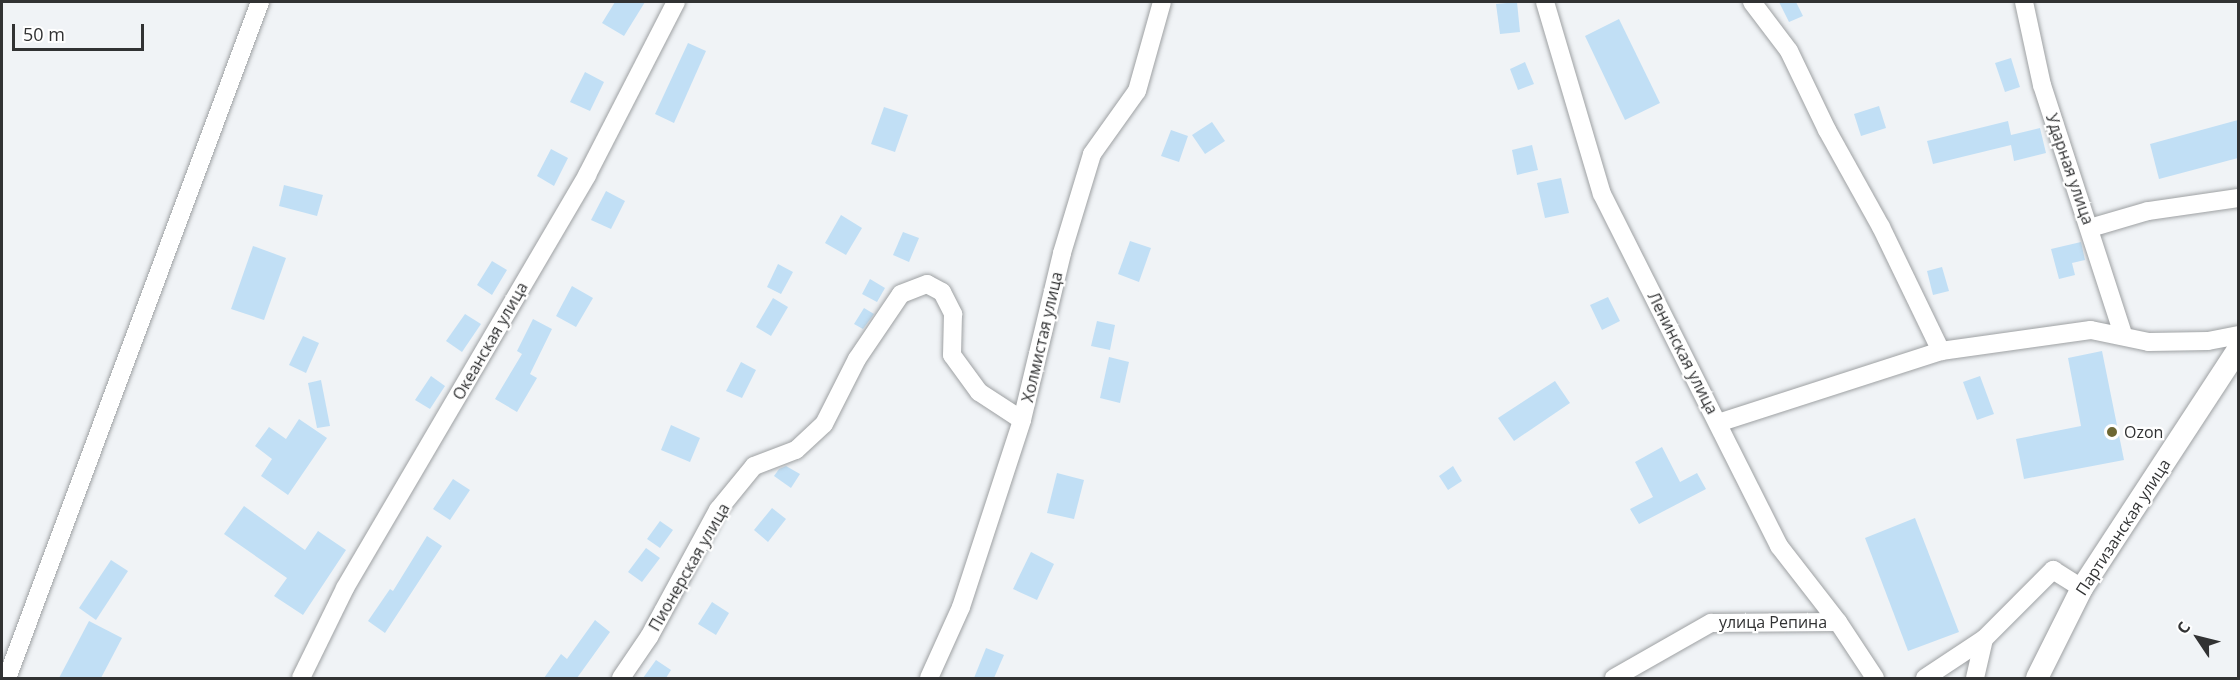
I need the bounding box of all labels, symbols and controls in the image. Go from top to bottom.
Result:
scale bar [15,12,147,50]
text: 50 m [23,22,65,46]
street label: Ударная улица [2042,111,2098,227]
street label: Холмистая улица [1018,270,1066,404]
street label: Океанская улица [448,279,532,403]
street label: Ленинская улица [1644,289,1722,417]
place label: Ozon [2124,422,2163,442]
marker: Ozon [2105,425,2119,439]
street label: Партизанская улица [2072,455,2174,599]
street label: Пионерская улица [645,500,733,634]
north arrow [2168,608,2228,668]
street label: улица Репина [1719,612,1827,632]
text: С [2171,617,2195,638]

